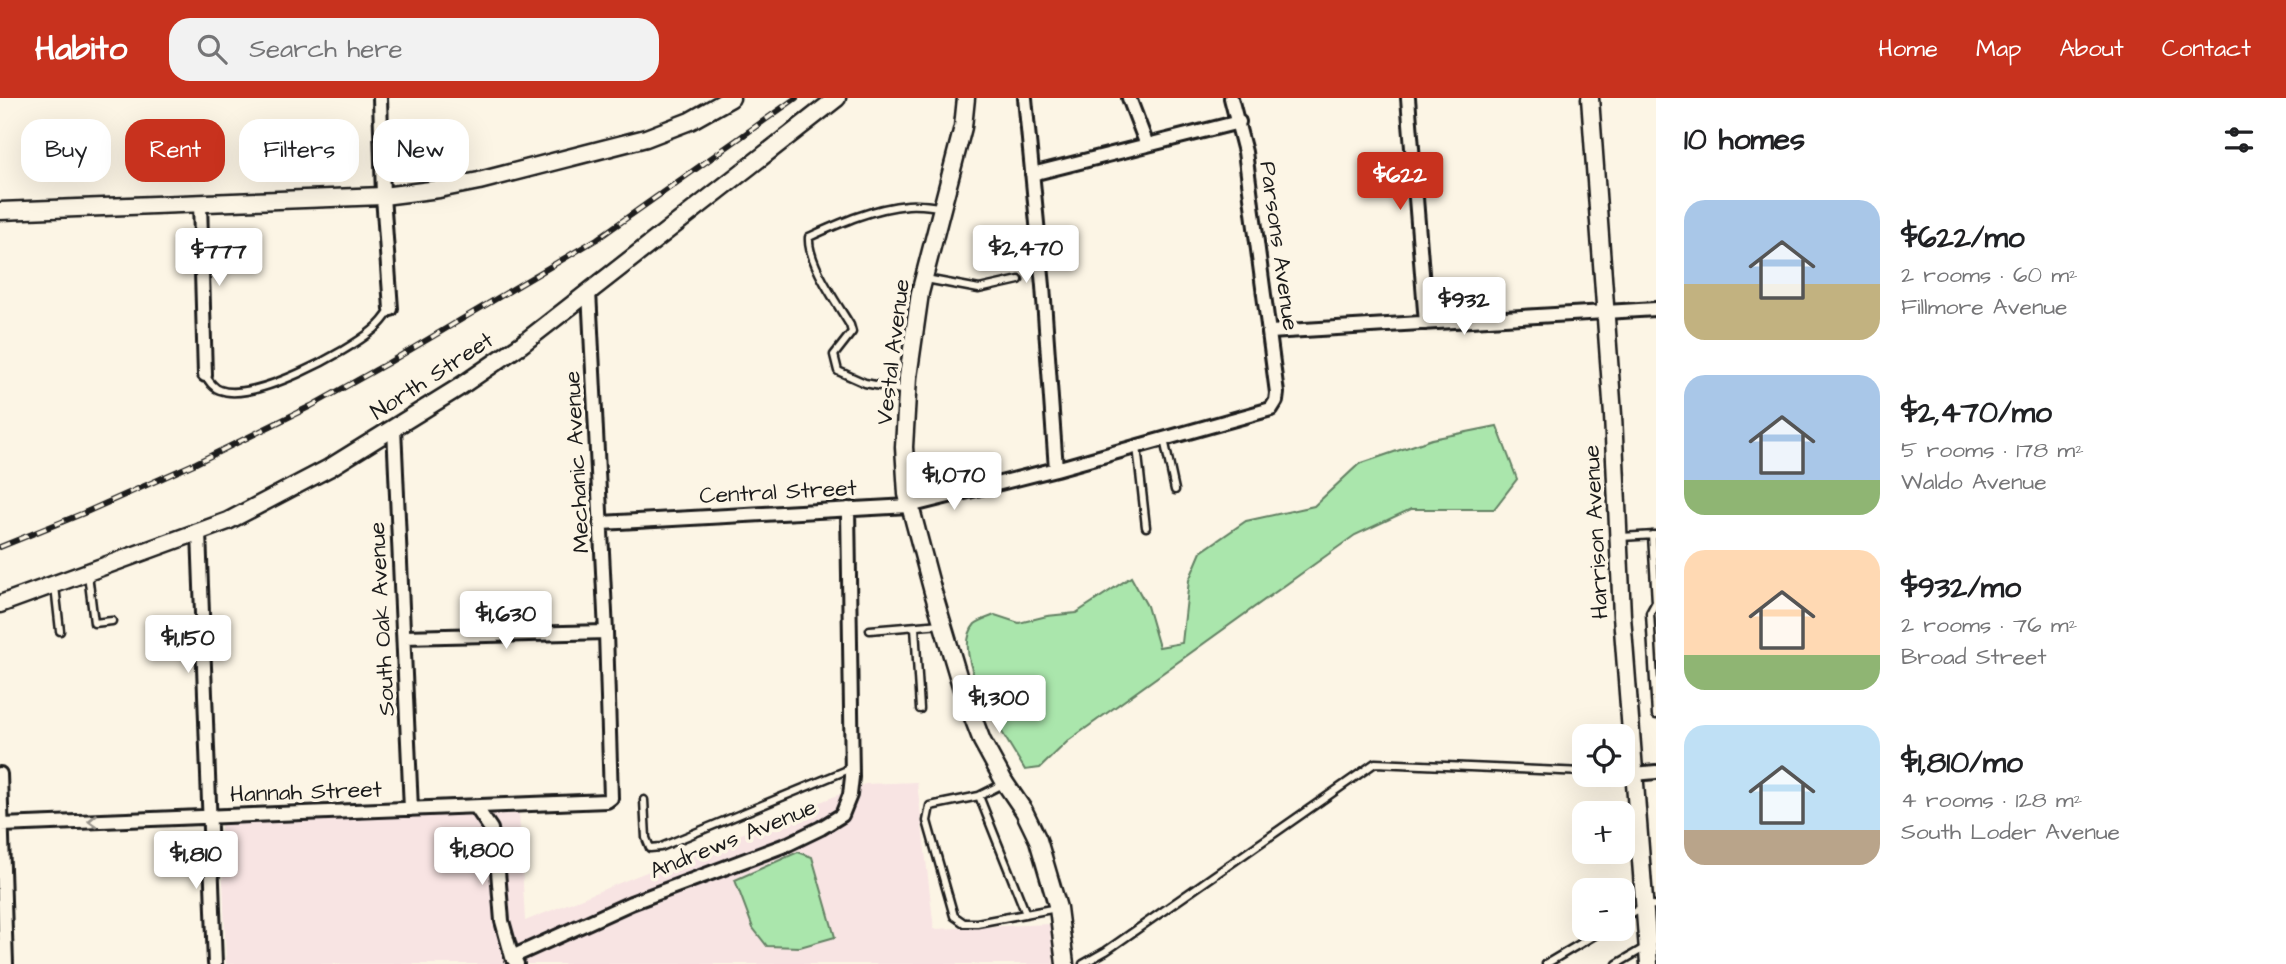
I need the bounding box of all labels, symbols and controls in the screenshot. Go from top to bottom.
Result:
search box [169,18,659,81]
text: Habito [35,26,127,72]
icon: search [193,30,231,68]
text: Search here [249,31,403,67]
text: Home [1878,32,1938,66]
text: Map [1976,32,2021,66]
text: About [2059,32,2124,66]
text: Contact [2162,32,2251,66]
chip: Buy [21,119,111,182]
chip: Rent [125,119,225,182]
chip: Filters [239,119,359,182]
chip: New [373,119,469,182]
text: 10 homes [1684,119,1805,161]
icon: filters [2220,121,2258,159]
pin: $622 [1359,152,1441,212]
street label: Parsons Avenue [1251,159,1307,333]
text: $622 [1373,159,1427,191]
text: $622/mo [1901,217,2025,259]
pin: $2,470 [969,226,1083,285]
pin: $777 [178,228,260,288]
icon: home [1740,228,1824,312]
text: $2,470 [989,232,1063,264]
text: $777 [191,235,247,267]
text: 2 rooms · 60 m² [1901,259,2078,291]
street label: Vestal Avenue [868,277,918,427]
pin: $932 [1423,278,1505,337]
text: $932 [1439,284,1489,316]
text: Fillmore Avenue [1901,291,2068,323]
street label: North Street [364,324,500,428]
street label: Mechanic Avenue [556,370,598,554]
text: $2,470/mo [1901,392,2052,434]
icon: home [1740,403,1824,487]
text: 5 rooms · 178 m² [1901,434,2084,466]
street label: Harrison Avenue [1575,444,1617,620]
pin: $1,070 [897,452,1011,512]
text: $1,070 [922,459,986,491]
text: Waldo Avenue [1901,466,2047,498]
street label: Central Street [698,472,858,512]
street label: South Oak Avenue [361,521,403,717]
text: $932/mo [1901,567,2021,609]
icon: home [1740,578,1824,662]
pin: $1,630 [449,592,563,651]
text: $1,630 [476,598,536,630]
text: 2 rooms · 76 m² [1901,609,2077,641]
pin: $1,150 [131,616,245,675]
text: $1,150 [161,622,215,654]
text: Broad Street [1901,641,2047,673]
pin: $1,300 [942,676,1056,735]
text: $1,300 [969,682,1029,714]
map controls [1572,724,1635,941]
button: locate [1572,724,1635,787]
text: $1,810/mo [1901,742,2023,784]
icon: home [1740,753,1824,837]
street label: Hannah Street [230,773,383,811]
text: 4 rooms · 128 m² [1901,784,2082,816]
street label: Andrews Avenue [645,791,821,887]
button: + [1572,801,1635,864]
one-way arrow [87,814,98,829]
text: South Loder Avenue [1901,816,2120,848]
pin: $1,800 [425,828,539,887]
pin: $1,810 [139,832,253,891]
text: $1,800 [450,834,514,866]
text: $1,810 [170,838,222,870]
button: − [1572,878,1635,941]

